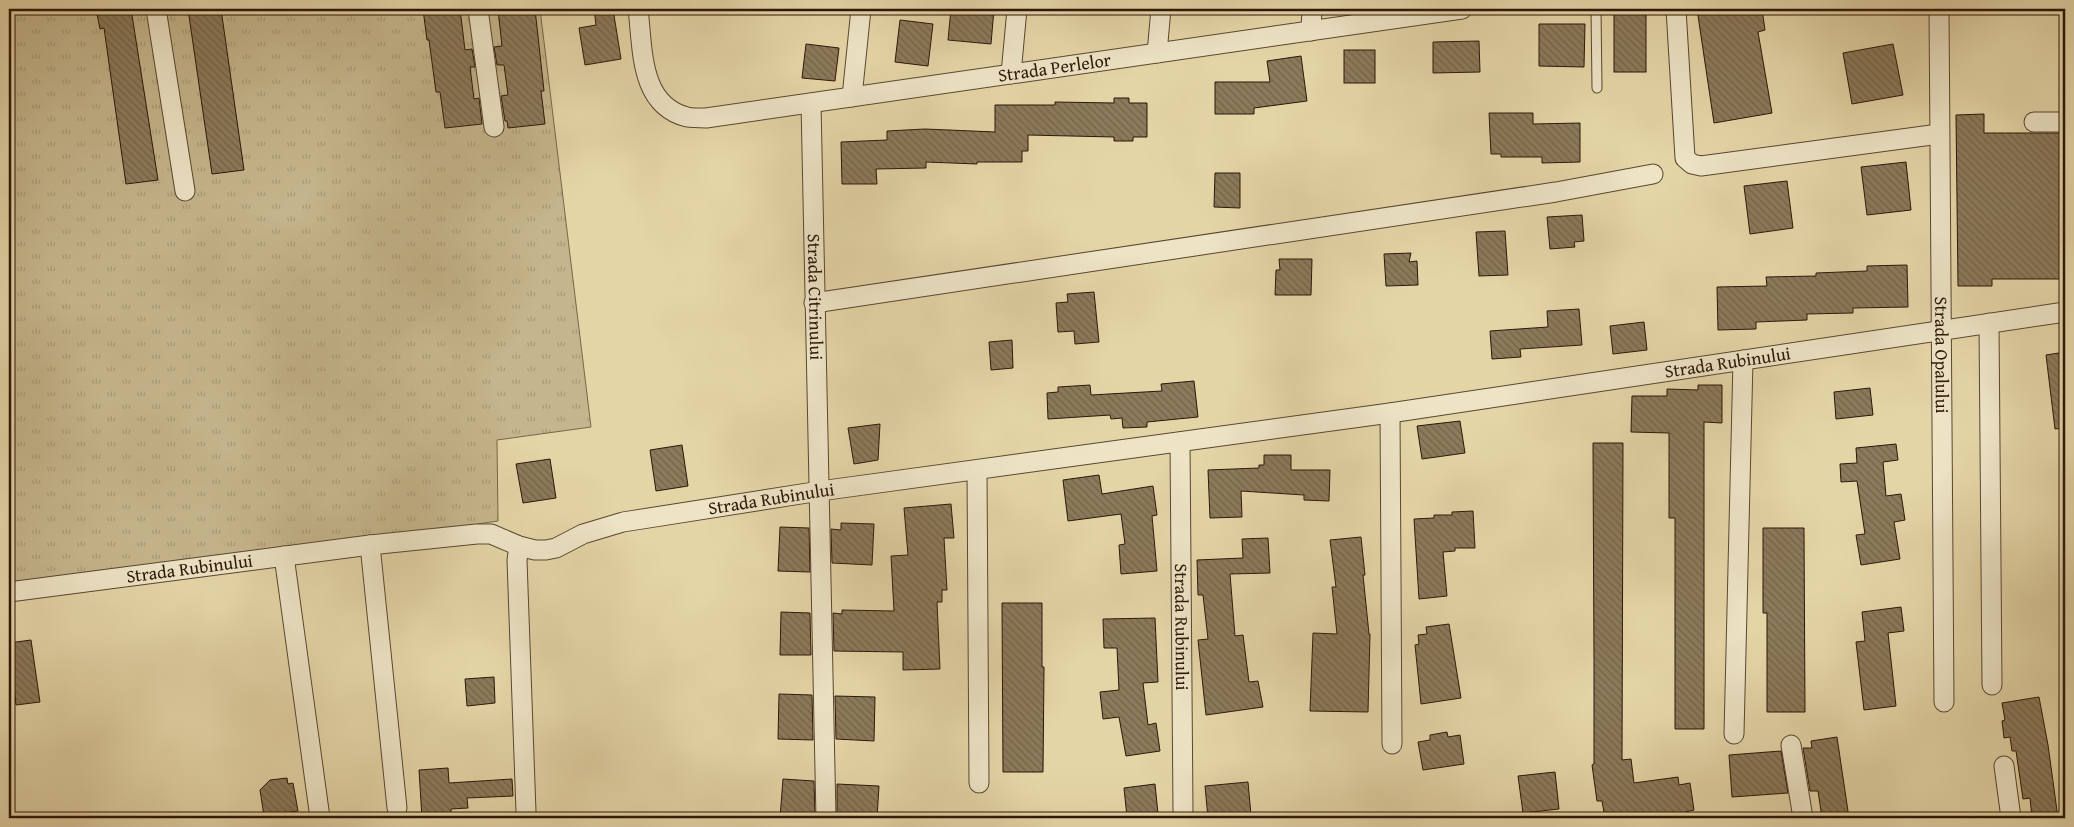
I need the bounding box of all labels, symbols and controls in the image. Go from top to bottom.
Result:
street label: Strada Perlelor [996,46,1113,89]
street label: Strada Citrinului [801,233,830,360]
street label: Strada Opalului [1928,296,1956,414]
street label: Strada Rubinului [1663,339,1792,385]
street label: Strada Rubinului [706,475,836,521]
street label: Strada Rubinului [125,546,254,590]
street label: Strada Rubinului [1168,563,1196,691]

